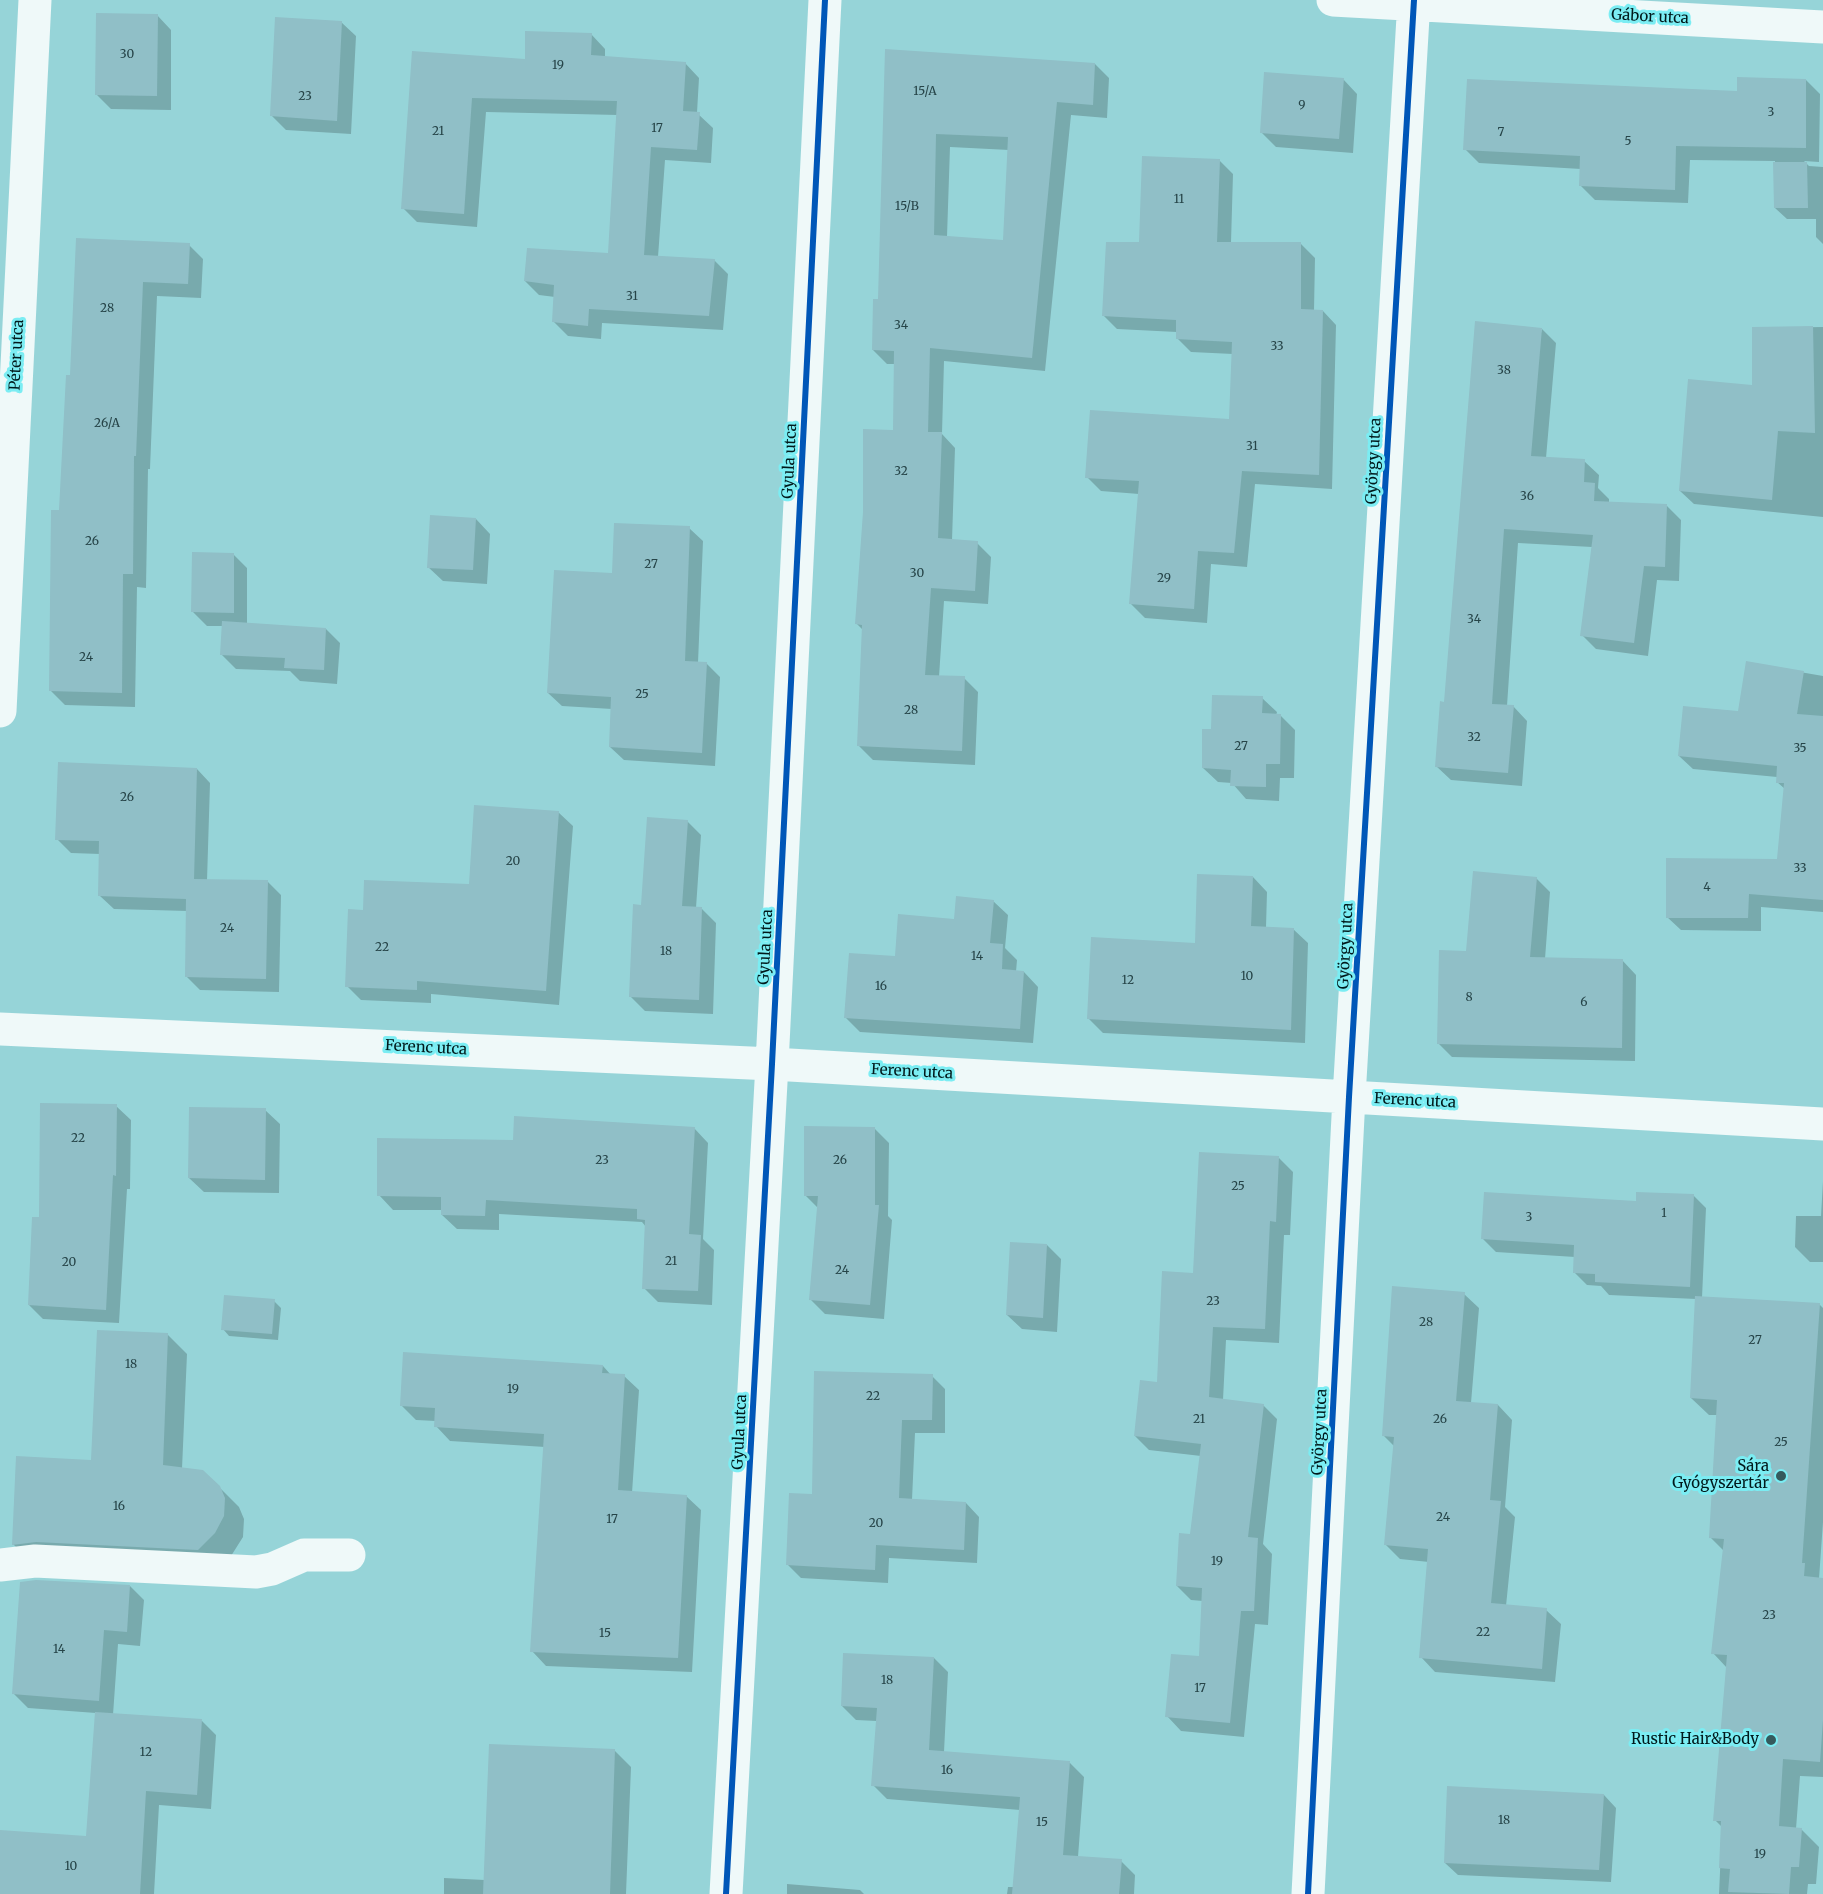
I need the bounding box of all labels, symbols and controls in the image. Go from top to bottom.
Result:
street label: Gábor utca [1611,6,1689,28]
house number: 30 [120,48,134,62]
house number: 19 [552,59,564,73]
house number: 15/A [913,85,937,99]
house number: 23 [298,90,312,104]
house number: 9 [1298,99,1306,113]
house number: 3 [1768,106,1774,120]
house number: 17 [651,122,663,136]
house number: 21 [432,125,444,139]
house number: 7 [1498,126,1504,140]
house number: 5 [1624,135,1632,149]
house number: 11 [1174,193,1184,207]
house number: 15/B [895,200,919,214]
house number: 31 [626,290,638,304]
house number: 28 [100,302,114,316]
street label: Péter utca [6,319,28,391]
house number: 34 [894,319,908,333]
house number: 33 [1270,340,1284,354]
house number: 38 [1497,364,1511,378]
house number: 26/A [94,417,120,431]
street label: György utca [1363,417,1385,505]
street label: Gyula utca [779,423,801,499]
house number: 31 [1246,440,1258,454]
house number: 32 [894,465,908,479]
house number: 36 [1520,490,1534,504]
house number: 26 [85,535,99,549]
house number: 27 [644,558,658,572]
house number: 30 [910,567,924,581]
house number: 29 [1157,572,1171,586]
house number: 34 [1467,613,1481,627]
house number: 24 [79,651,93,665]
house number: 25 [635,688,649,702]
house number: 28 [904,704,918,718]
house number: 32 [1467,731,1481,745]
house number: 27 [1234,740,1248,754]
house number: 35 [1793,742,1807,756]
house number: 26 [120,791,134,805]
house number: 20 [506,855,520,869]
house number: 33 [1793,862,1807,876]
house number: 4 [1703,881,1711,895]
street label: György utca [1335,902,1357,990]
street label: Gyula utca [755,909,777,985]
house number: 24 [220,922,234,936]
house number: 22 [375,941,389,955]
house number: 18 [660,945,672,959]
house number: 14 [971,950,983,964]
house number: 10 [1241,970,1253,984]
house number: 12 [1122,974,1134,988]
house number: 16 [875,980,887,994]
house number: 8 [1465,991,1473,1005]
house number: 6 [1580,996,1588,1010]
street label: Ferenc utca [385,1037,467,1059]
street label: Ferenc utca [871,1061,953,1083]
street label: Ferenc utca [1374,1090,1456,1112]
house number: 22 [71,1132,85,1146]
house number: 23 [595,1154,609,1168]
house number: 26 [833,1154,847,1168]
house number: 25 [1231,1180,1245,1194]
house number: 1 [1661,1207,1667,1221]
house number: 3 [1526,1211,1532,1225]
house number: 21 [665,1255,677,1269]
house number: 20 [62,1256,76,1270]
house number: 24 [835,1264,849,1278]
house number: 23 [1206,1295,1220,1309]
house number: 28 [1419,1316,1433,1330]
house number: 27 [1748,1334,1762,1348]
house number: 18 [125,1358,137,1372]
house number: 19 [507,1383,519,1397]
street label: György utca [1309,1388,1331,1476]
house number: 22 [866,1390,880,1404]
street label: Gyula utca [729,1394,751,1470]
house number: 21 [1193,1413,1205,1427]
house number: 26 [1433,1413,1447,1427]
house number: 25 [1774,1436,1788,1450]
place label: Sára Gyógyszertár [1672,1458,1769,1493]
marker: Sára Gyógyszertár [1774,1469,1788,1483]
house number: 16 [113,1500,125,1514]
house number: 24 [1436,1511,1450,1525]
house number: 17 [606,1513,618,1527]
house number: 20 [869,1517,883,1531]
house number: 19 [1211,1555,1223,1569]
house number: 23 [1762,1609,1776,1623]
house number: 22 [1476,1626,1490,1640]
house number: 15 [599,1627,611,1641]
house number: 14 [53,1643,65,1657]
house number: 18 [881,1674,893,1688]
house number: 17 [1194,1682,1206,1696]
place label: Rustic Hair&Body [1631,1731,1759,1749]
marker: Rustic Hair&Body [1764,1733,1778,1747]
house number: 12 [140,1746,152,1760]
house number: 16 [941,1764,953,1778]
house number: 18 [1498,1814,1510,1828]
house number: 15 [1036,1816,1048,1830]
house number: 19 [1754,1848,1766,1862]
house number: 10 [65,1860,77,1874]

